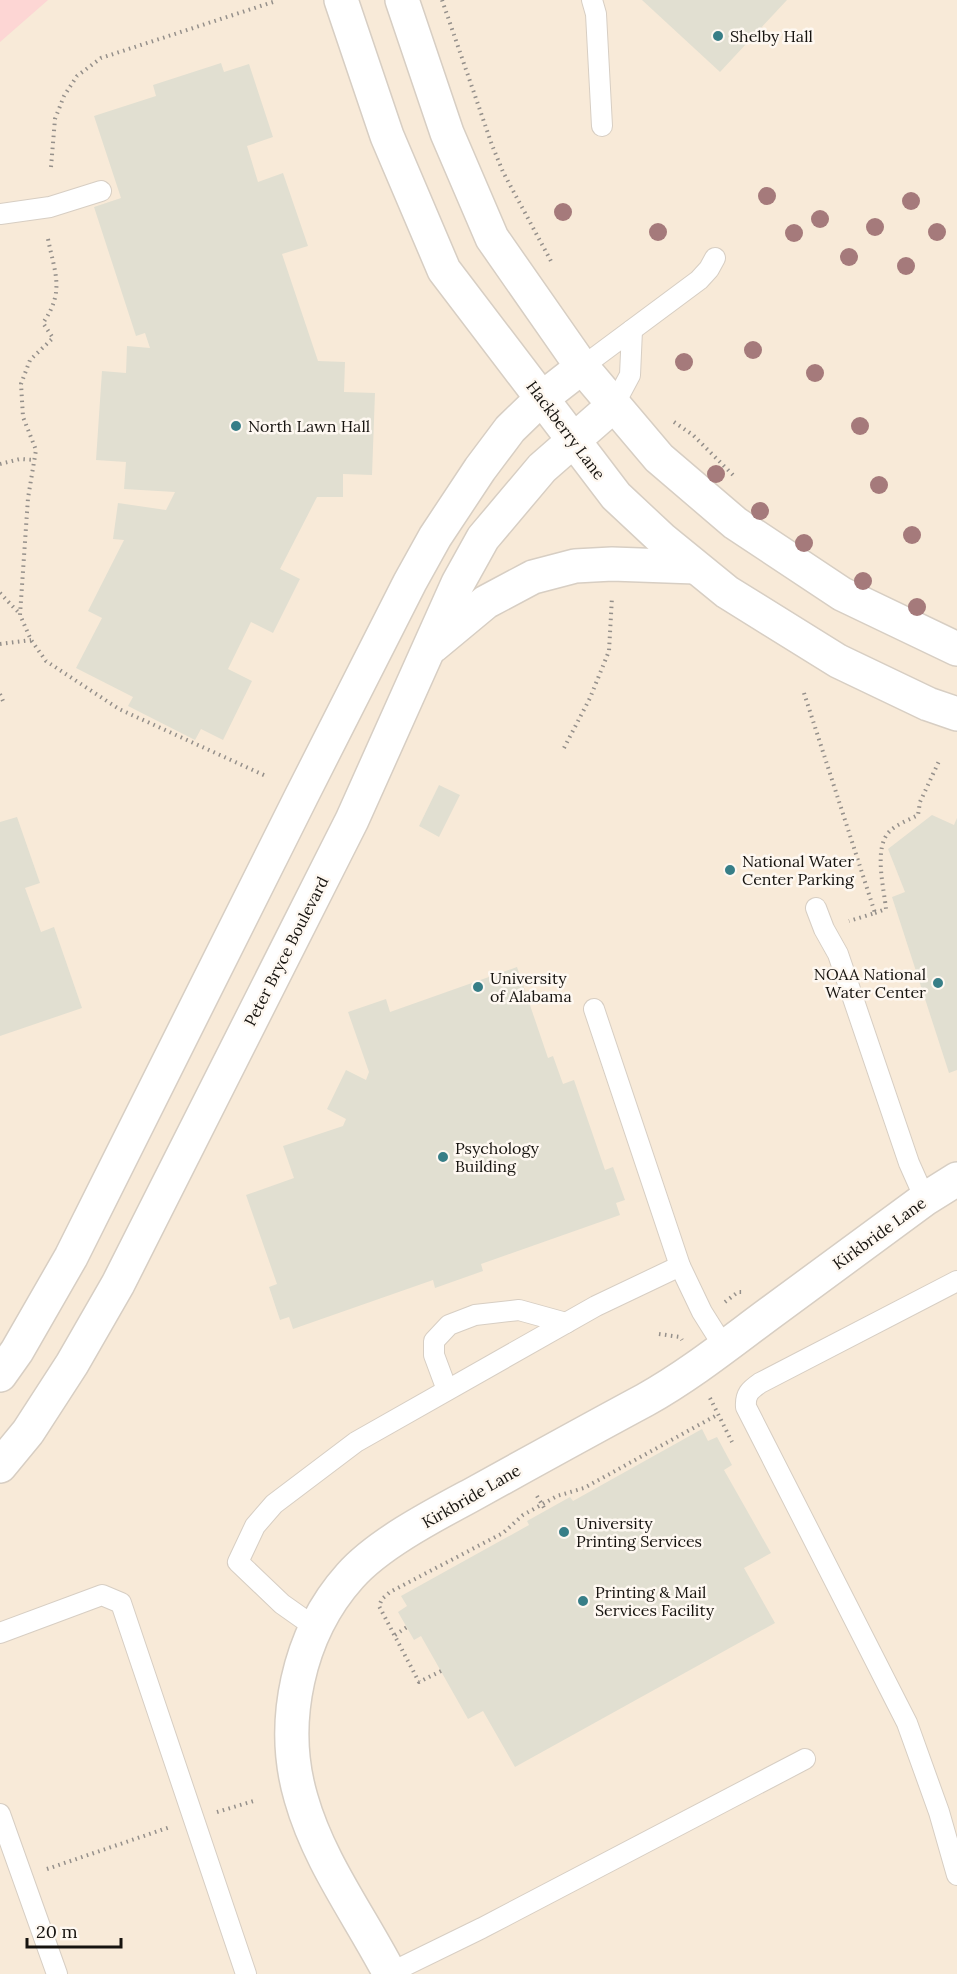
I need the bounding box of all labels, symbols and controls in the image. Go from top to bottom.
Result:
place label: Shelby Hall [730,26,813,46]
marker: Shelby Hall [711,29,725,43]
street label: Hackberry Lane [522,377,610,484]
place label: North Lawn Hall [248,416,370,436]
marker: North Lawn Hall [229,419,243,433]
place label: National Water Center Parking [742,851,855,889]
marker: National Water Center Parking [723,863,737,877]
street label: Peter Bryce Boulevard [240,873,333,1029]
place label: NOAA National Water Center [814,964,926,1002]
place label: University of Alabama [490,968,572,1006]
marker: NOAA National Water Center [931,976,945,990]
marker: University of Alabama [471,980,485,994]
place label: Psychology Building [455,1138,540,1176]
marker: Psychology Building [436,1150,450,1164]
street label: Kirkbride Lane [828,1192,930,1274]
street label: Kirkbride Lane [418,1460,524,1532]
place label: University Printing Services [576,1513,702,1551]
marker: University Printing Services [557,1525,571,1539]
place label: Printing & Mail Services Facility [595,1582,715,1620]
marker: Printing & Mail Services Facility [576,1594,590,1608]
scale bar [27,1911,122,1949]
text: 20 m [36,1920,78,1943]

